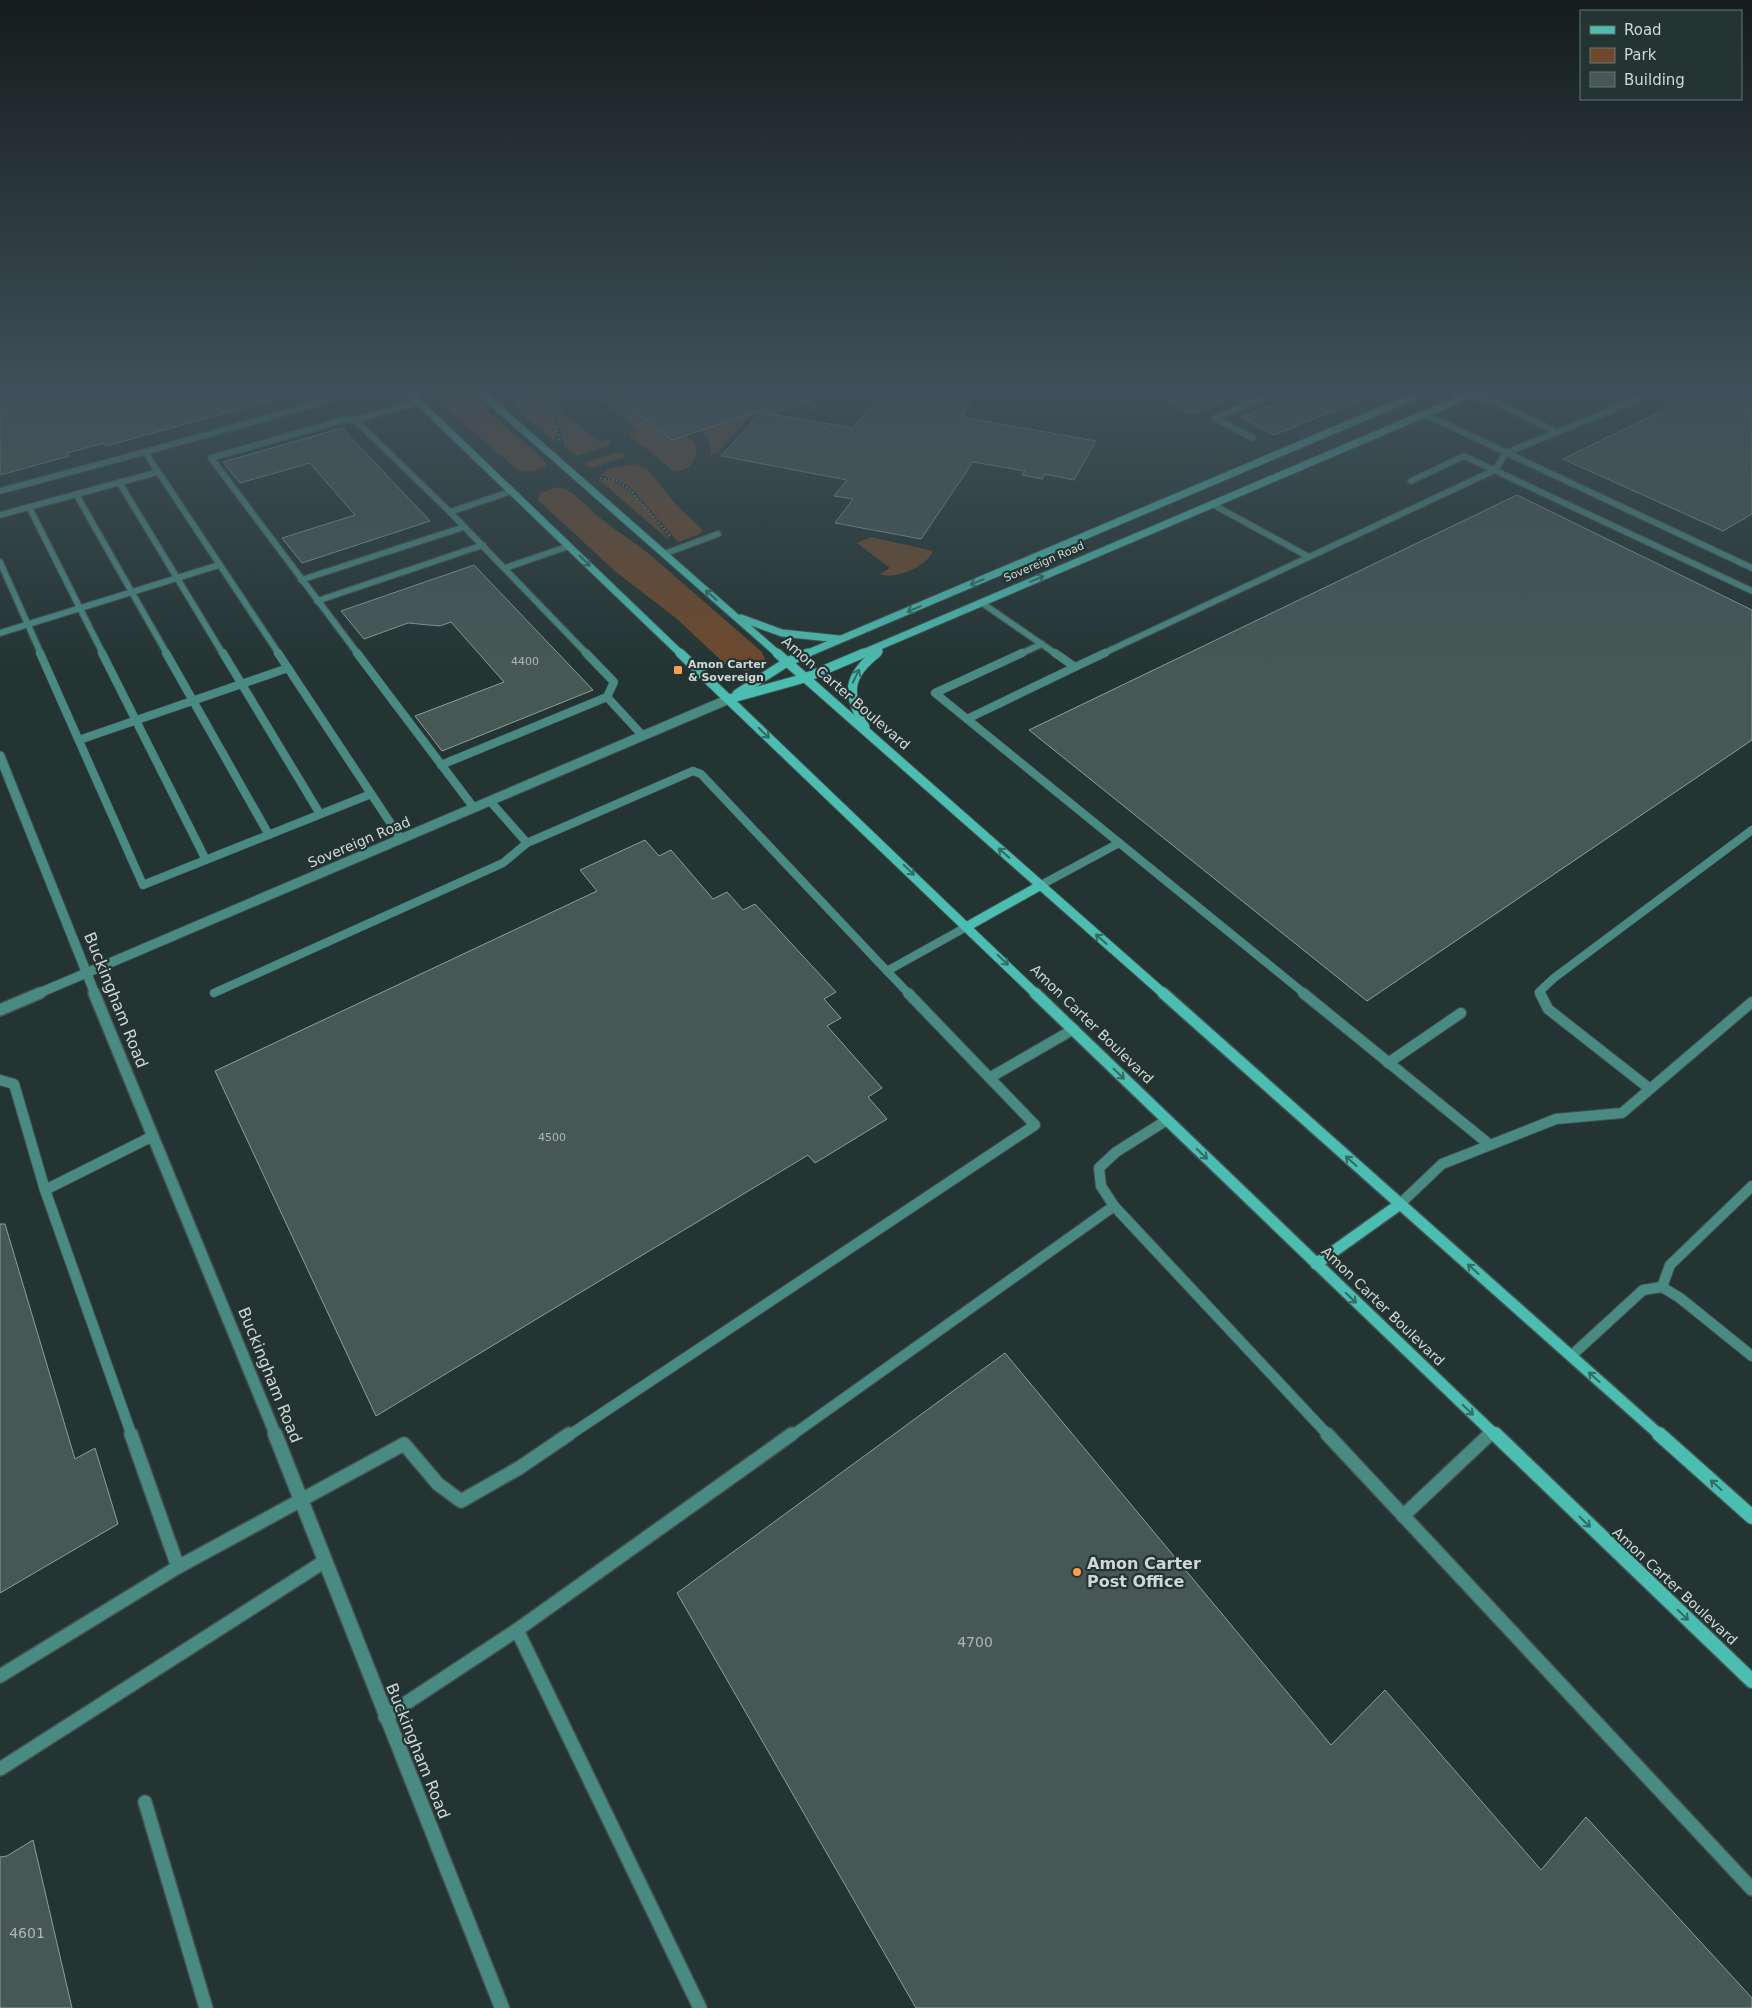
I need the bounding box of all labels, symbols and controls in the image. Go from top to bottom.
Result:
legend [1580,10,1742,100]
text: Road [1624,21,1662,39]
text: Park [1624,46,1657,64]
text: Building [1624,71,1685,89]
street label: Sovereign Road [1002,539,1086,585]
one-way arrow [578,555,590,567]
one-way arrow [1029,573,1044,583]
one-way arrow [970,578,985,588]
one-way arrow [704,589,717,601]
one-way arrow [907,605,922,615]
street label: Amon Carter Boulevard [779,633,913,753]
house number: 4400 [511,655,539,668]
place label: Amon Carter & Sovereign [688,658,767,684]
marker: Amon Carter & Sovereign [672,664,684,676]
one-way arrow [852,669,861,684]
one-way arrow [758,727,770,739]
street label: Sovereign Road [305,813,413,871]
one-way arrow [998,848,1011,859]
one-way arrow [903,864,915,876]
street label: Buckingham Road [80,929,152,1071]
one-way arrow [1094,933,1107,944]
one-way arrow [996,954,1008,966]
street label: Amon Carter Boulevard [1027,961,1157,1087]
one-way arrow [1113,1068,1126,1080]
house number: 4500 [538,1131,566,1144]
one-way arrow [1195,1148,1208,1160]
one-way arrow [1345,1155,1358,1167]
street label: Amon Carter Boulevard [1318,1243,1448,1369]
one-way arrow [1466,1263,1479,1275]
one-way arrow [1344,1292,1357,1304]
street label: Buckingham Road [234,1304,306,1446]
one-way arrow [1588,1371,1601,1383]
one-way arrow [1462,1404,1474,1416]
one-way arrow [1709,1479,1722,1491]
one-way arrow [1579,1516,1591,1528]
street label: Amon Carter Boulevard [1609,1524,1741,1648]
place label: Amon Carter Post Office [1087,1554,1201,1591]
marker: Amon Carter Post Office [1071,1566,1083,1578]
one-way arrow [1677,1609,1689,1621]
house number: 4700 [957,1634,993,1650]
street label: Buckingham Road [382,1680,454,1822]
house number: 4601 [9,1925,45,1941]

